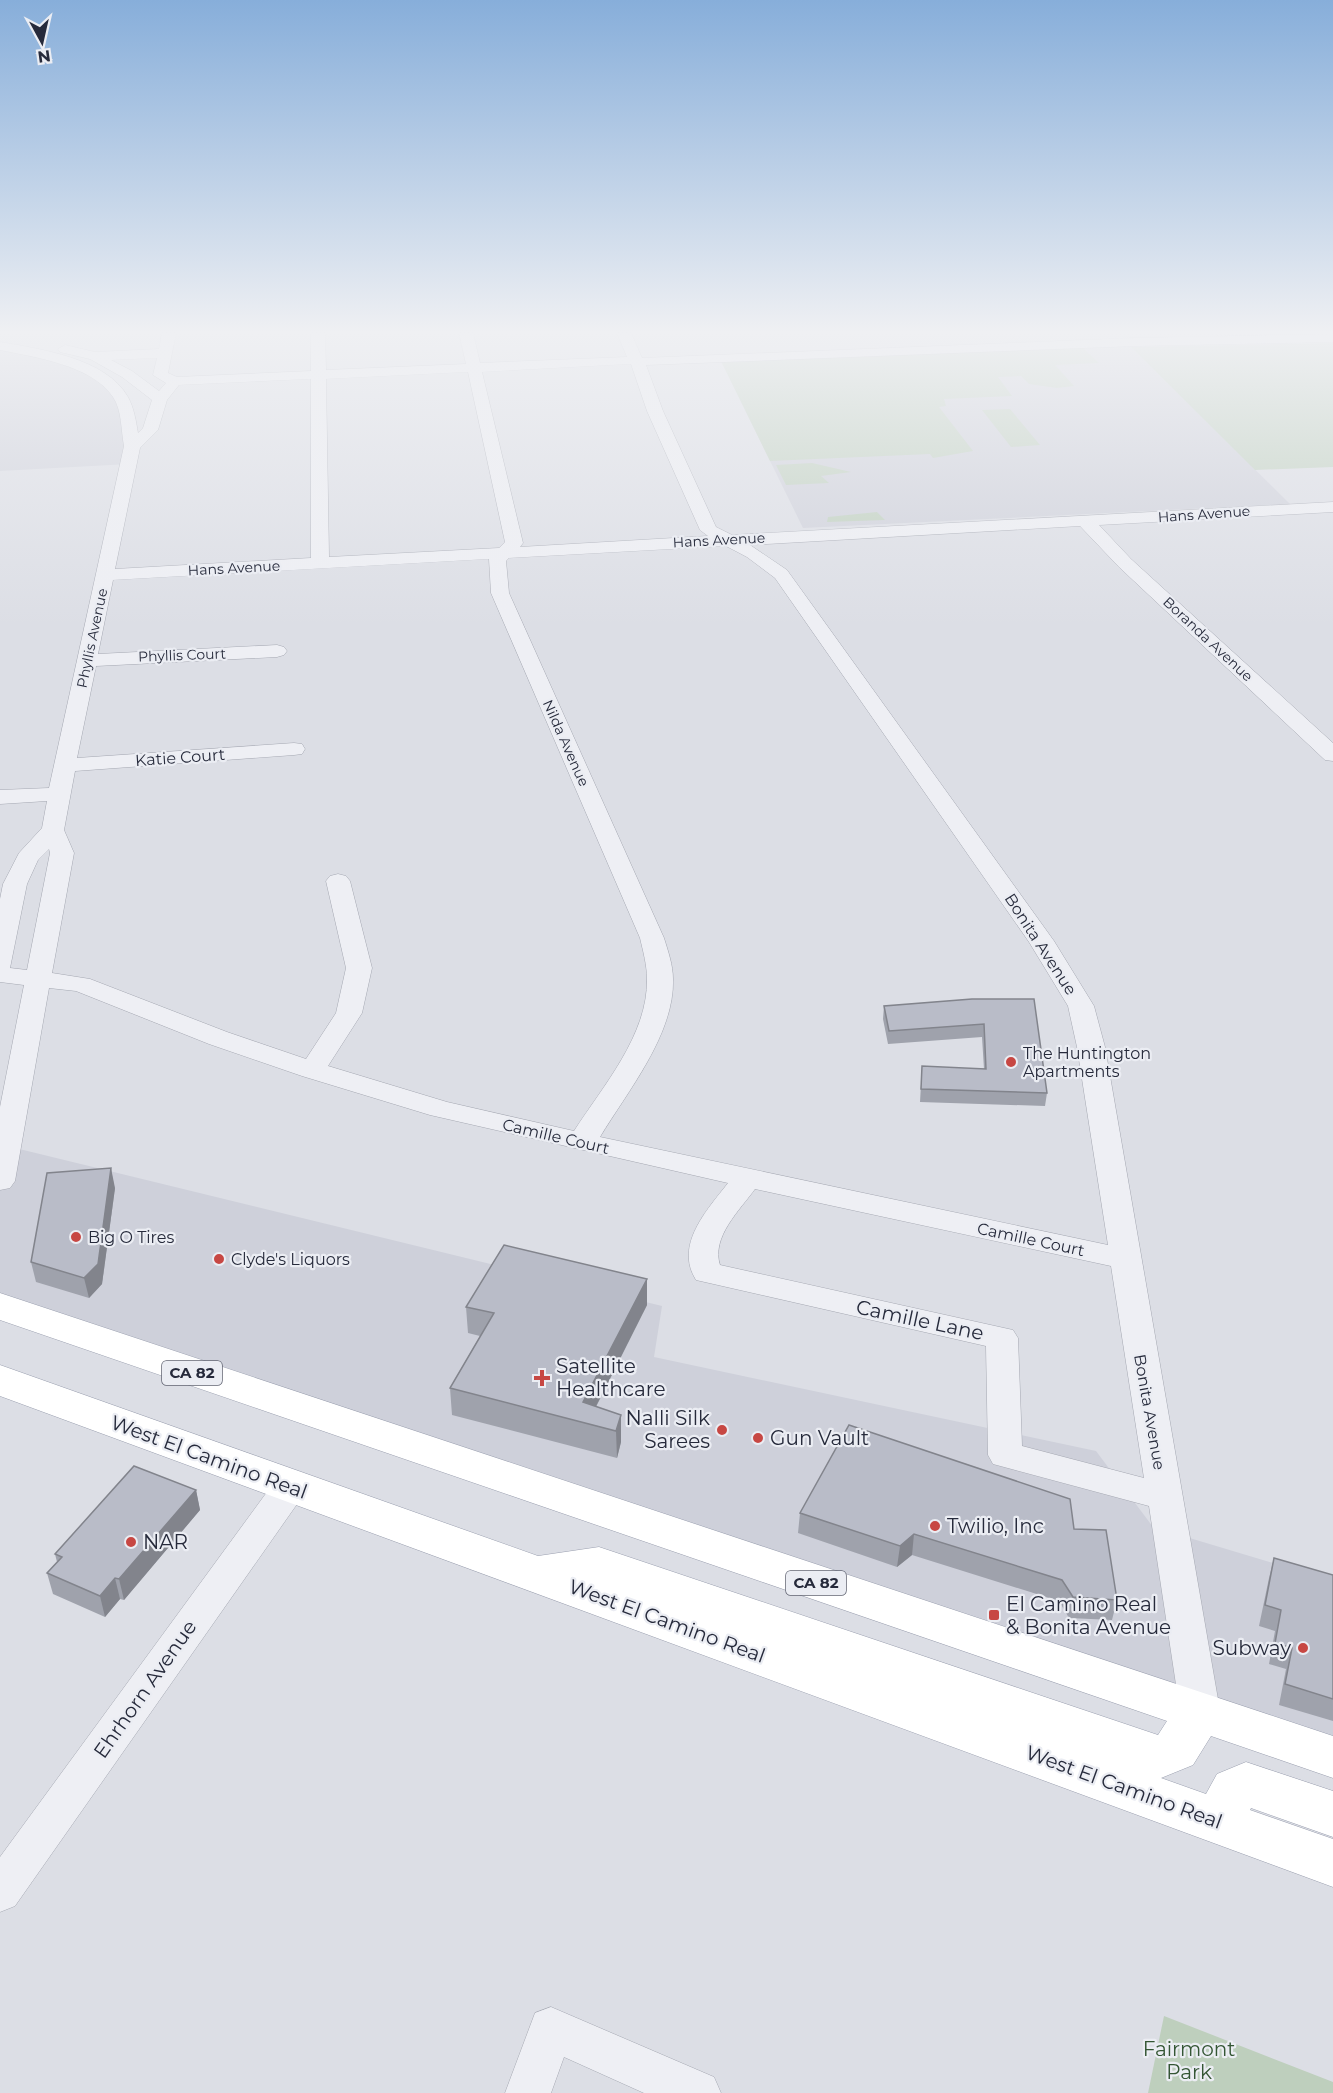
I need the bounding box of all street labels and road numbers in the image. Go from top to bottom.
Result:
street label: Hans Avenue [1157,502,1251,526]
street label: Hans Avenue [672,529,766,551]
street label: Hans Avenue [187,557,281,579]
street label: Phyllis Avenue [73,587,111,689]
street label: Boranda Avenue [1159,593,1257,685]
street label: Phyllis Court [138,644,227,666]
street label: Nilda Avenue [539,697,593,789]
street label: Katie Court [134,745,226,770]
street label: Bonita Avenue [1001,890,1080,999]
street label: Camille Court [500,1115,612,1158]
street label: Camille Court [975,1219,1087,1260]
street label: Camille Lane [854,1295,986,1345]
street label: Bonita Avenue [1130,1353,1169,1471]
road number: CA 82 [162,1361,222,1385]
street label: West El Camino Real [107,1410,311,1504]
road number: CA 82 [786,1571,846,1595]
street label: West El Camino Real [565,1574,769,1668]
street label: Ehrhorn Avenue [88,1615,202,1763]
street label: West El Camino Real [1022,1740,1226,1834]

